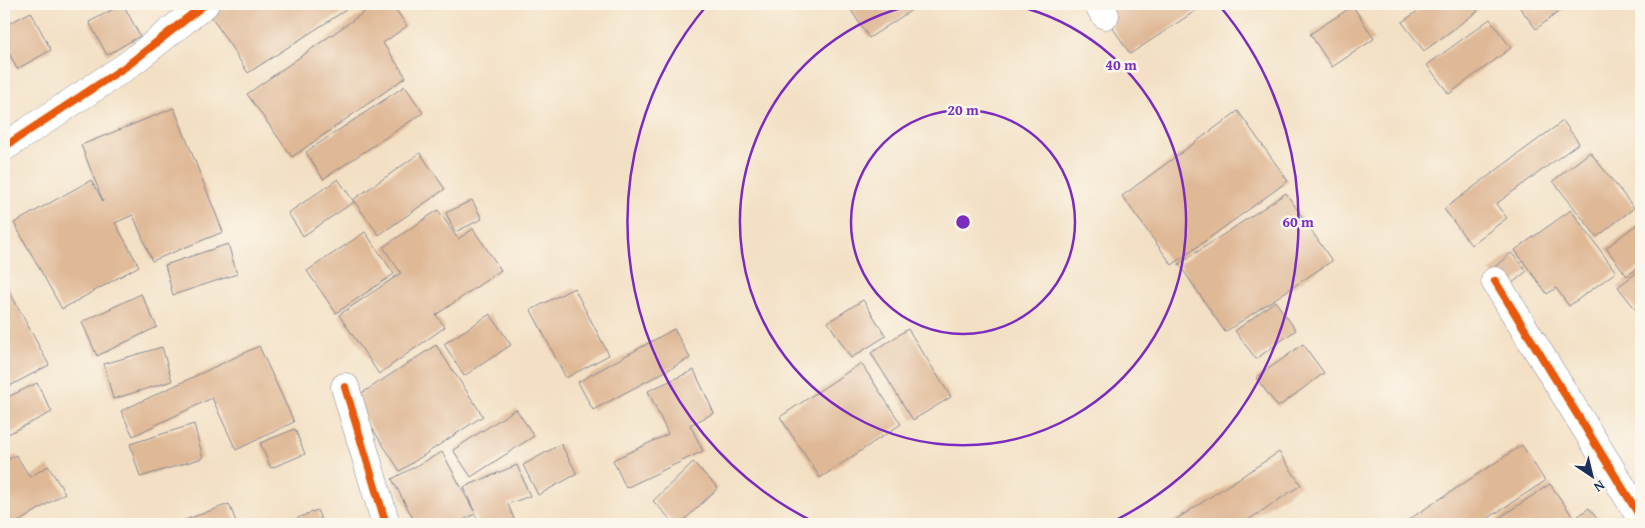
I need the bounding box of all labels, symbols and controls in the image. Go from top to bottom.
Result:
text: 40 m [1105,54,1137,75]
text: 20 m [947,99,979,120]
text: 60 m [1282,211,1314,232]
centre of rings [954,213,972,231]
north arrow [1568,450,1618,500]
text: N [1589,476,1609,498]

